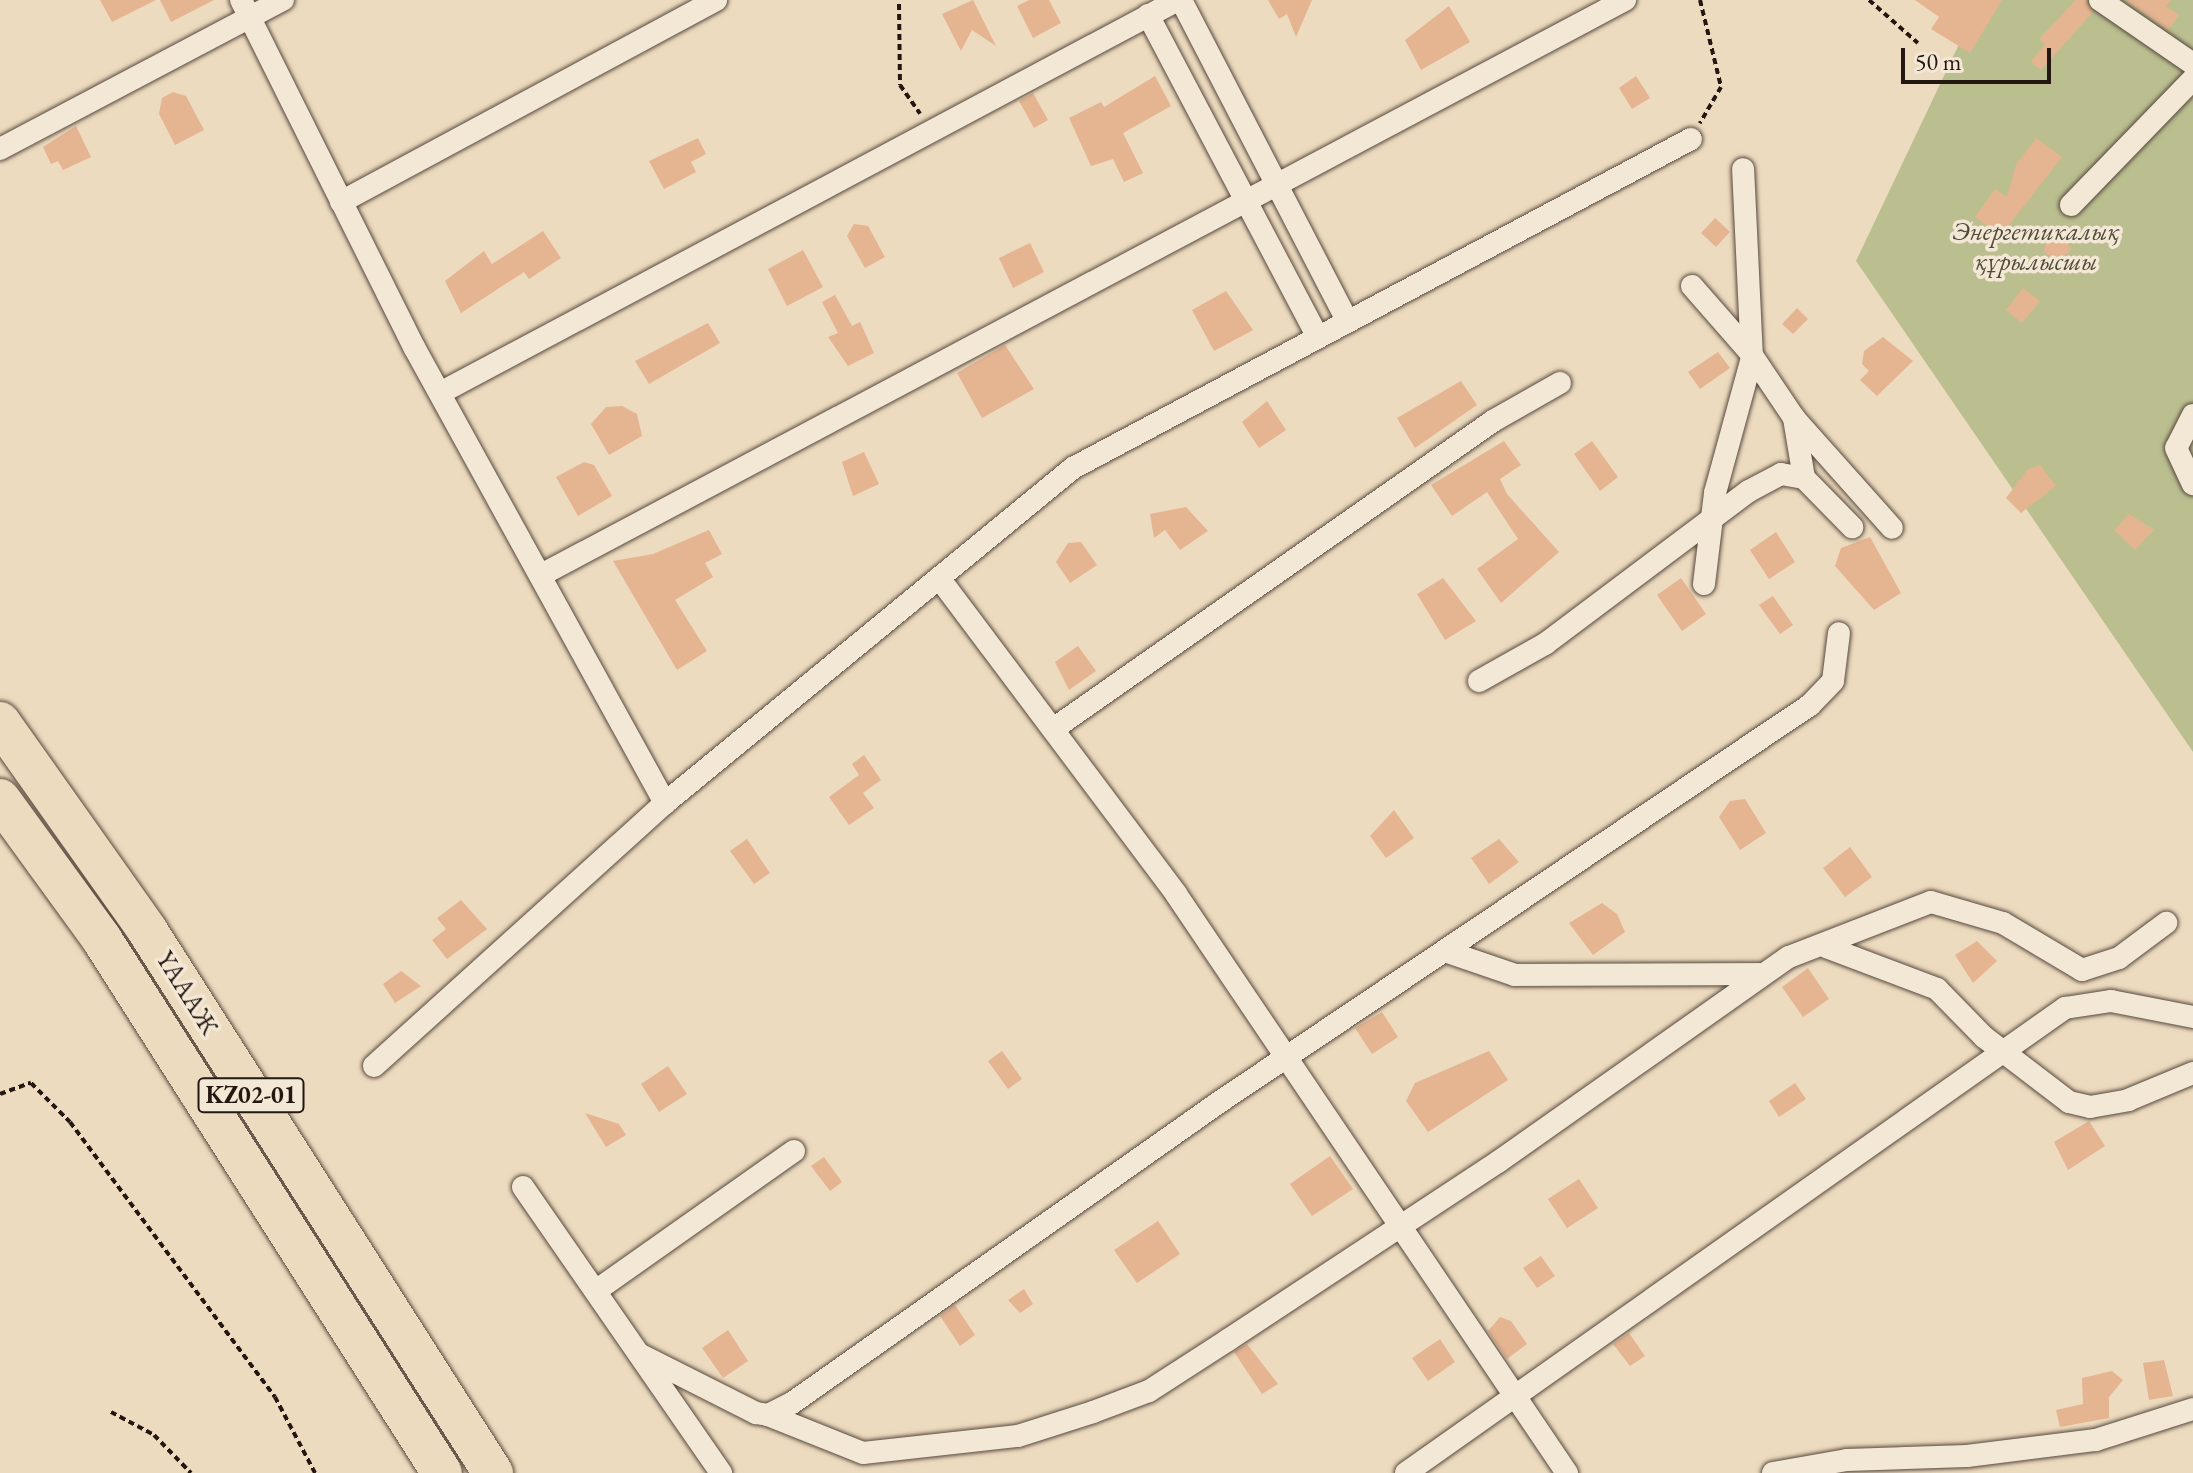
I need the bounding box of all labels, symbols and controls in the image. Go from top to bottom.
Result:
scale bar [1905,32,2055,82]
text: 50 m [1915,46,1962,77]
park label: Энергетикалық құрылысшы [1953,216,2119,278]
street label: ҮАААЖ [149,945,225,1041]
road number: KZ02-01 [197,1075,305,1115]

